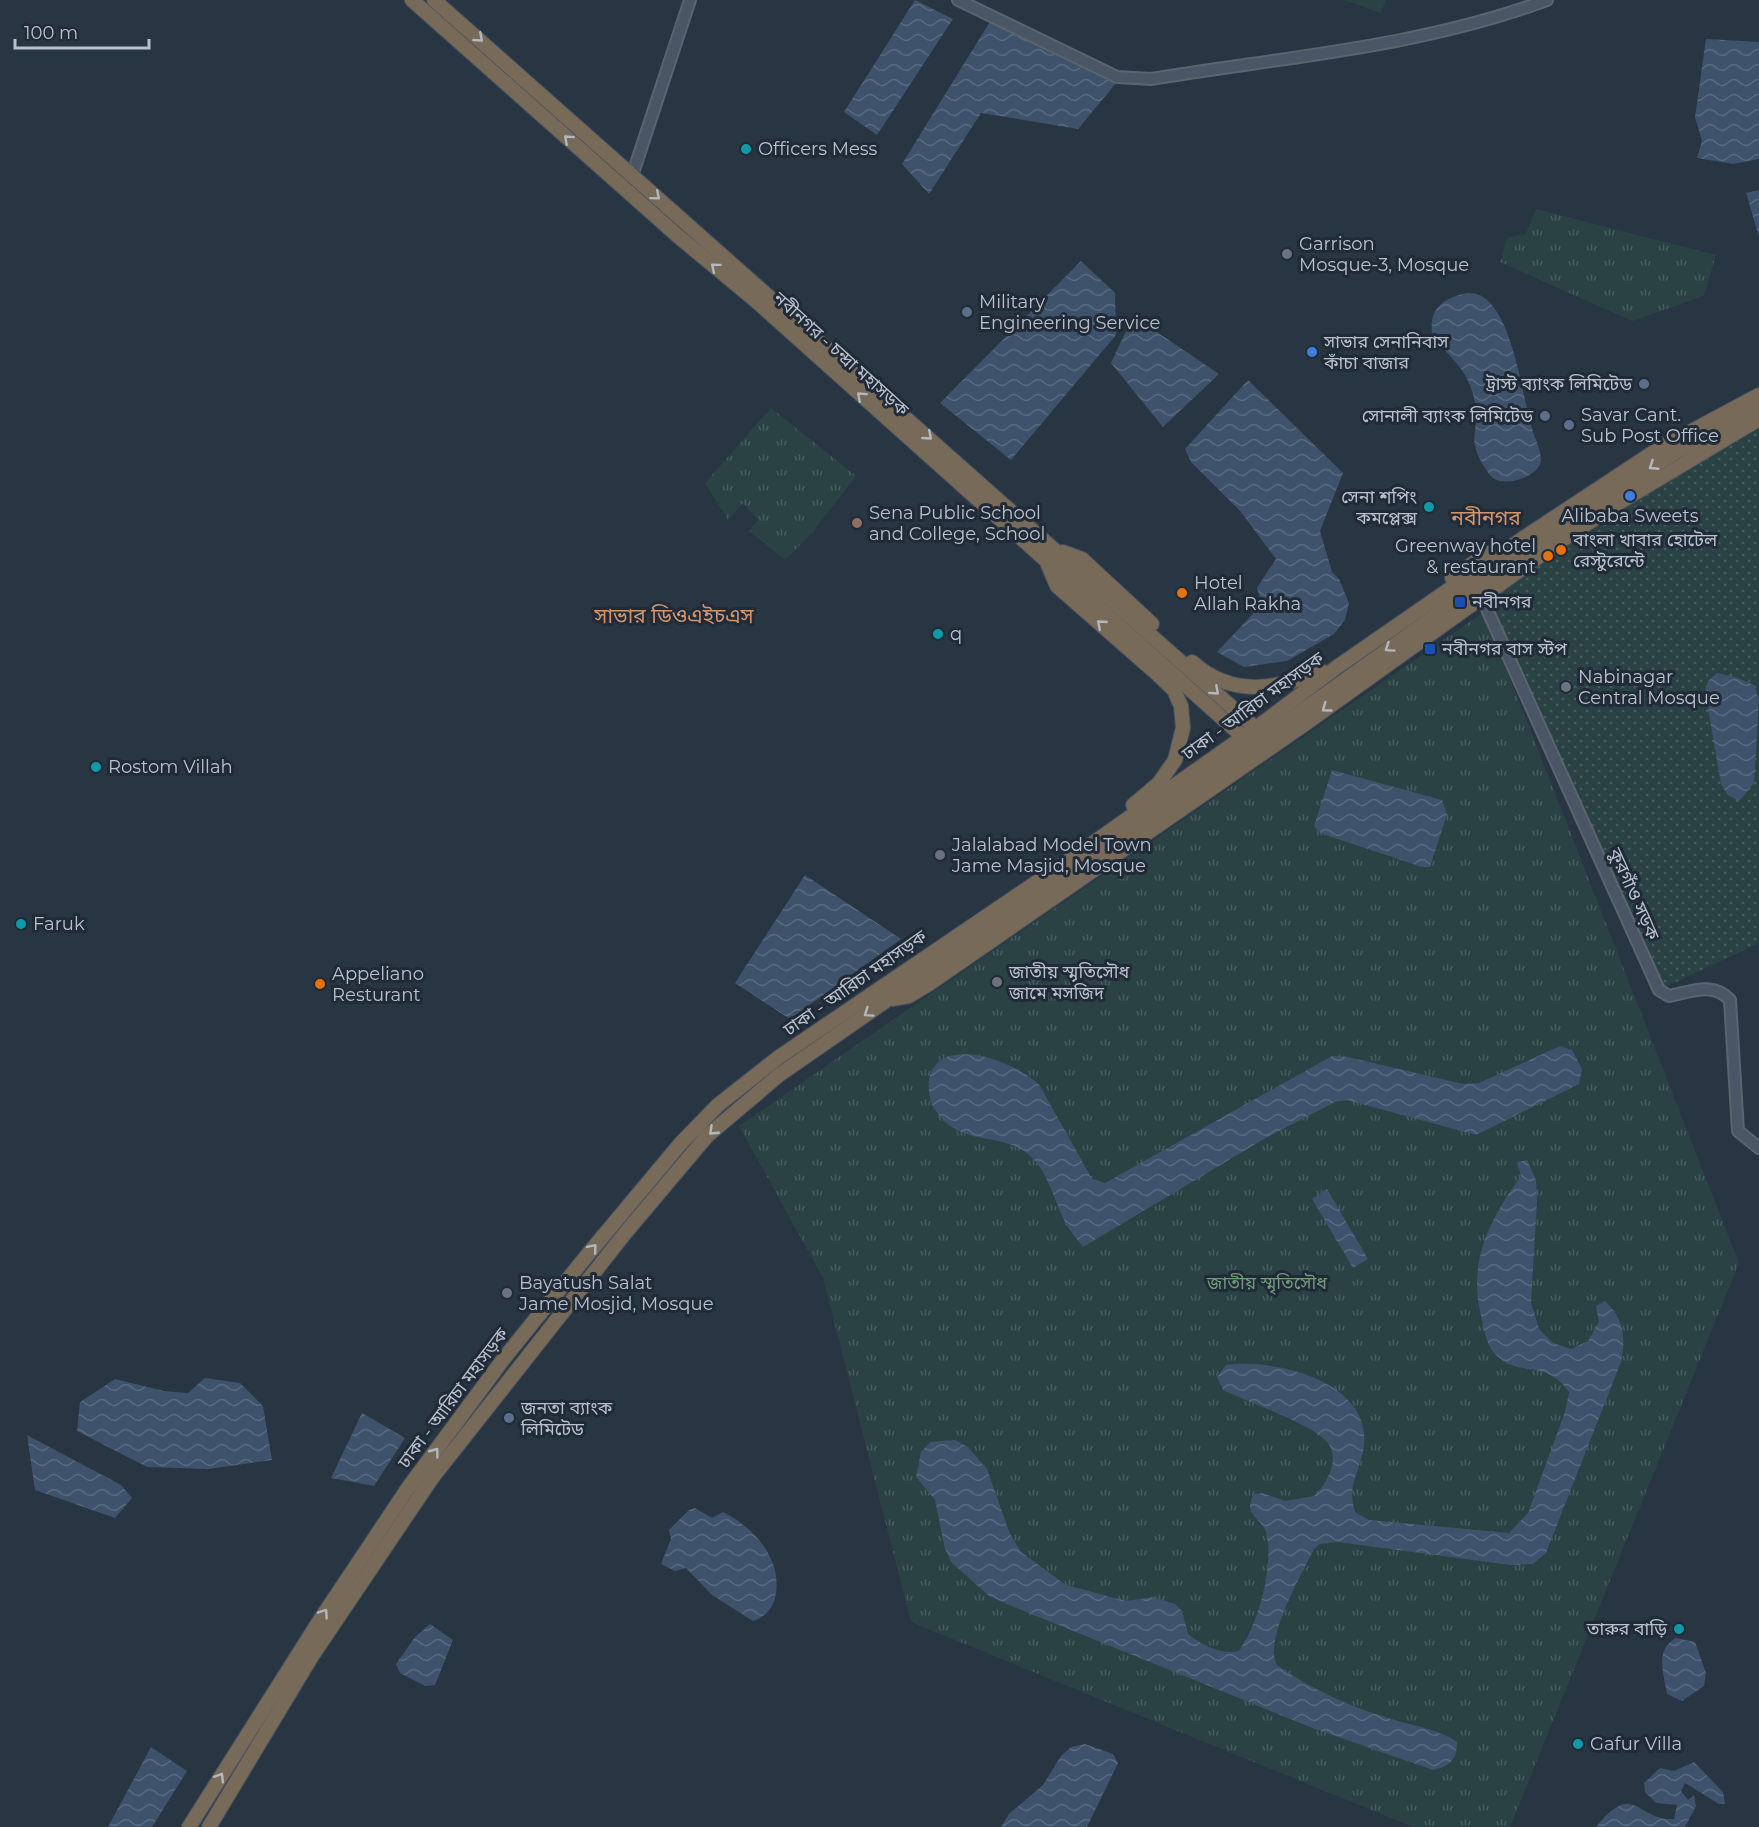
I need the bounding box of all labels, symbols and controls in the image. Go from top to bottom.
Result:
scale bar [15,12,148,50]
text: 100 m [24,22,78,44]
one-way arrow [472,31,483,42]
one-way arrow [564,135,575,146]
place label: Officers Mess [758,138,878,160]
marker: Officers Mess [739,142,753,156]
one-way arrow [649,188,660,199]
place label: Garrison Mosque-3, Mosque [1299,233,1469,276]
marker: Garrison Mosque-3, Mosque [1280,247,1294,261]
one-way arrow [711,263,722,274]
street label: নবীনগর - চন্দ্রা মহাসড়ক [768,287,914,421]
place label: Military Engineering Service [979,291,1160,334]
marker: Military Engineering Service [960,305,974,319]
place label: সাভার সেনানিবাস কাঁচা বাজার [1323,331,1449,374]
marker: সাভার সেনানিবাস কাঁচা বাজার [1305,345,1319,359]
place label: ট্রাস্ট ব্যাংক লিমিটেড [1485,373,1632,395]
marker: ট্রাস্ট ব্যাংক লিমিটেড [1637,377,1651,391]
one-way arrow [857,392,868,403]
place label: Savar Cant. Sub Post Office [1581,404,1719,447]
place label: সোনালী ব্যাংক লিমিটেড [1362,405,1533,427]
marker: সোনালী ব্যাংক লিমিটেড [1538,409,1552,423]
marker: Savar Cant. Sub Post Office [1562,418,1576,432]
one-way arrow [921,429,932,440]
one-way arrow [1649,459,1660,470]
place label: সেনা শপিং কমপ্লেক্স [1341,486,1418,529]
marker: Alibaba Sweets [1623,489,1637,503]
marker: সেনা শপিং কমপ্লেক্স [1422,500,1436,514]
place label: Sena Public School and College, School [869,502,1045,545]
district label: নবীনগর [1450,505,1521,530]
place label: Alibaba Sweets [1561,505,1699,527]
marker: Sena Public School and College, School [850,516,864,530]
place label: বাংলা খাবার হোটেল রেস্টুরেন্টে [1572,529,1718,572]
place label: Greenway hotel & restaurant [1395,535,1536,578]
marker: বাংলা খাবার হোটেল রেস্টুরেন্টে [1554,543,1568,557]
marker: Greenway hotel & restaurant [1541,549,1555,563]
place label: Hotel Allah Rakha [1194,572,1301,615]
marker: Hotel Allah Rakha [1175,586,1189,600]
place label: নবীনগর [1471,591,1532,613]
marker: নবীনগর [1453,595,1467,609]
district label: সাভার ডিওএইচএস [593,603,755,628]
one-way arrow [1097,620,1107,631]
place label: q [950,623,962,645]
marker: q [931,627,945,641]
place label: নবীনগর বাস স্টপ [1441,638,1568,660]
one-way arrow [1385,641,1396,652]
marker: নবীনগর বাস স্টপ [1423,642,1437,656]
street label: ঢাকা - আরিচা মহাসড়ক [1177,647,1329,765]
place label: Nabinagar Central Mosque [1578,666,1720,709]
marker: Nabinagar Central Mosque [1559,680,1573,694]
one-way arrow [1208,684,1218,695]
one-way arrow [1322,701,1333,712]
place label: Rostom Villah [108,756,233,778]
marker: Rostom Villah [89,760,103,774]
place label: Jalalabad Model Town Jame Masjid, Mosque [951,834,1152,877]
street label: কুরগাঁও সড়ক [1604,844,1664,944]
marker: Jalalabad Model Town Jame Masjid, Mosque [933,848,947,862]
place label: Faruk [33,913,85,935]
marker: Faruk [14,917,28,931]
street label: ঢাকা - আরিচা মহাসড়ক [778,925,931,1041]
place label: জাতীয় স্মৃতিসৌধ জামে মসজিদ [1008,961,1129,1004]
place label: Appeliano Resturant [332,963,424,1006]
marker: জাতীয় স্মৃতিসৌধ জামে মসজিদ [990,975,1004,989]
marker: Appeliano Resturant [313,977,327,991]
one-way arrow [864,1006,875,1017]
one-way arrow [709,1124,720,1135]
one-way arrow [585,1244,596,1255]
place label: Bayatush Salat Jame Mosjid, Mosque [518,1272,714,1315]
park label: জাতীয় স্মৃতিসৌধ [1206,1272,1327,1295]
marker: Bayatush Salat Jame Mosjid, Mosque [500,1286,514,1300]
street label: ঢাকা - আরিচা মহাসড়ক [393,1323,513,1473]
place label: জনতা ব্যাংক লিমিটেড [520,1397,613,1440]
marker: জনতা ব্যাংক লিমিটেড [502,1411,516,1425]
one-way arrow [428,1448,439,1459]
one-way arrow [317,1609,329,1619]
place label: তারুর বাড়ি [1586,1618,1667,1640]
marker: তারুর বাড়ি [1672,1622,1686,1636]
place label: Gafur Villa [1590,1733,1682,1755]
marker: Gafur Villa [1571,1737,1585,1751]
one-way arrow [212,1773,223,1784]

